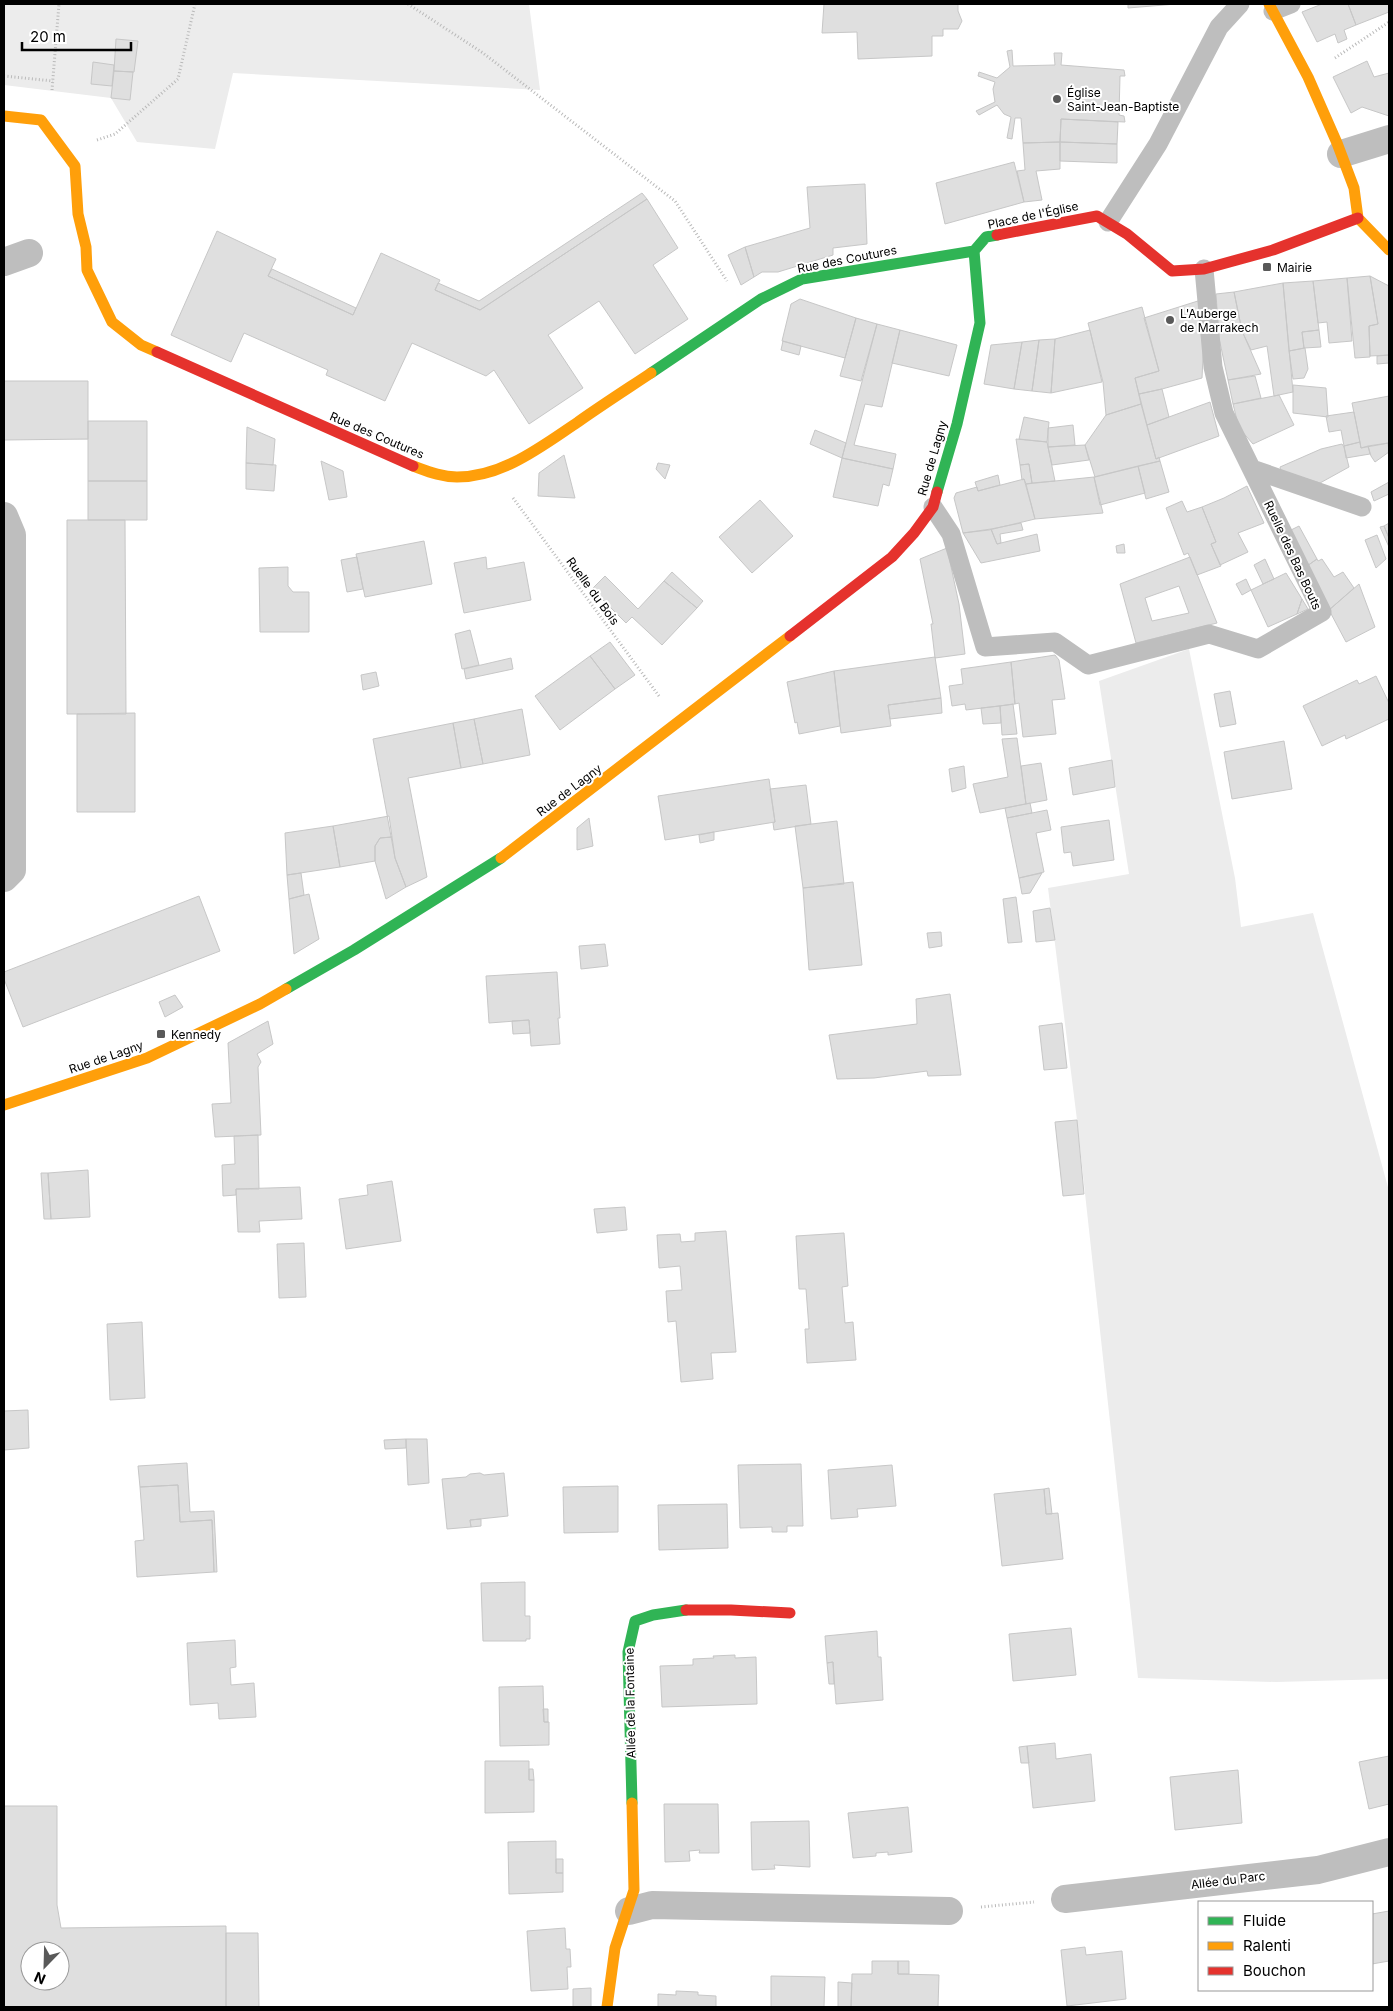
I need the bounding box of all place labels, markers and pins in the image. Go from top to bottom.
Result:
place label: Église Saint-Jean-Baptiste [1067,85,1179,114]
marker: Église Saint-Jean-Baptiste [1051,93,1063,105]
place label: Mairie [1277,260,1312,275]
marker: Mairie [1261,261,1273,273]
place label: L'Auberge de Marrakech [1180,306,1259,335]
marker: L'Auberge de Marrakech [1164,314,1176,326]
place label: Kennedy [171,1027,221,1042]
marker: Kennedy [155,1028,167,1040]

